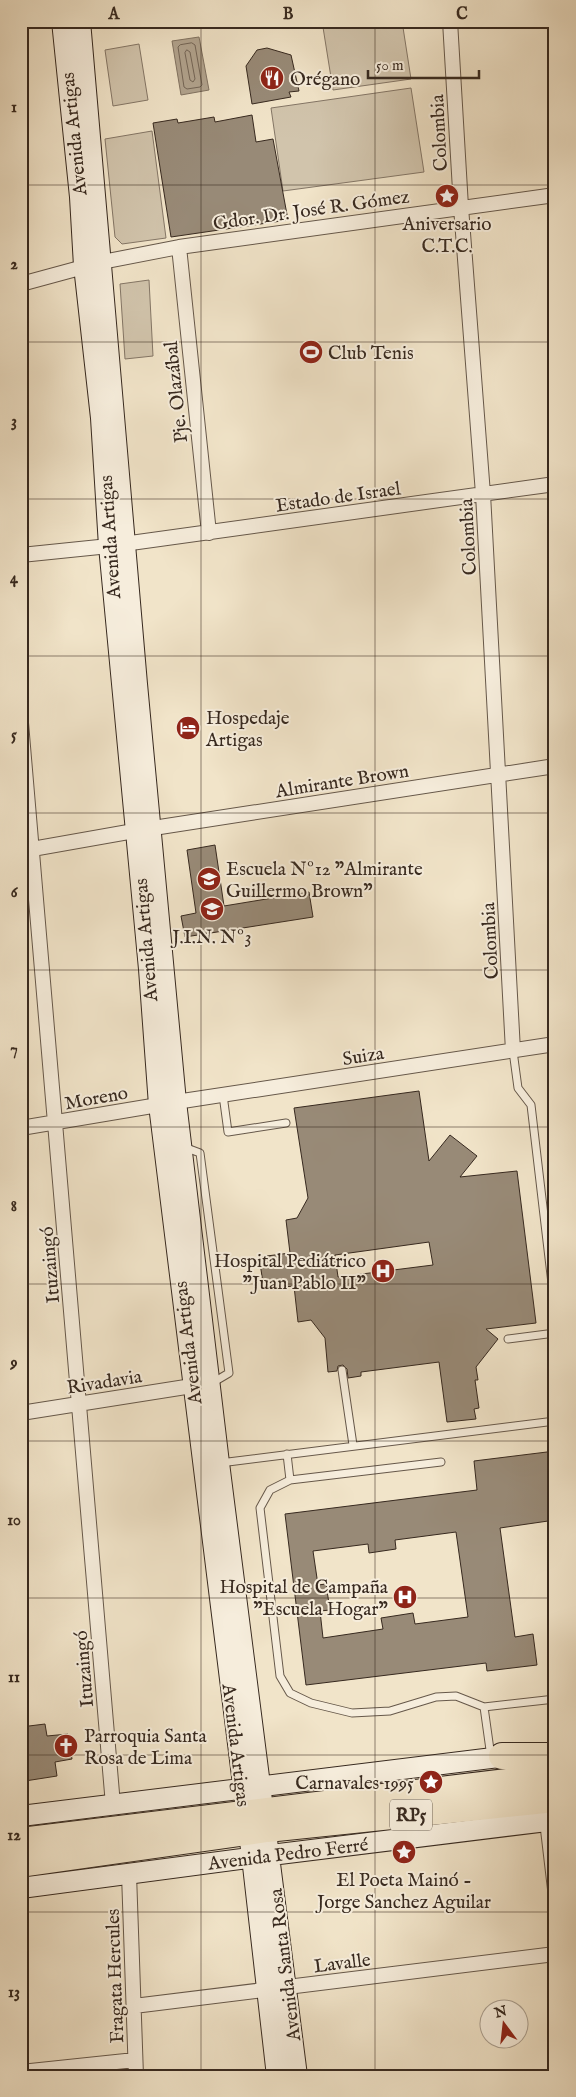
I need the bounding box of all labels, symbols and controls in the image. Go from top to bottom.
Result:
text: A [108,5,121,25]
text: B [283,5,294,25]
text: C [456,5,468,25]
scale bar [368,48,480,80]
text: 50 m [376,56,404,75]
restaurant icon: Orégano [259,65,285,91]
place label: Orégano [290,68,360,92]
street label: Avenida Artigas [57,71,93,198]
street label: Colombia [426,93,454,172]
text: 1 [11,98,17,118]
place icon: Aniversario C.T.C. [434,183,460,209]
street label: Gdor. Dr. José R. Gómez [212,185,411,237]
place label: Aniversario C.T.C. [401,213,492,259]
text: 2 [10,255,18,275]
street label: Pje. Olazábal [160,339,194,444]
sports icon: Club Tenis [298,339,324,365]
place label: Club Tenis [328,342,414,366]
text: 3 [11,412,17,432]
street label: Avenida Artigas [95,474,127,600]
street label: Estado de Israel [274,477,403,519]
street label: Colombia [455,497,483,576]
text: 4 [10,569,19,589]
place label: Hospedaje Artigas [205,707,290,753]
hotel icon: Hospedaje Artigas [175,715,201,741]
text: 5 [11,726,17,746]
street label: Almirante Brown [273,760,411,805]
place label: Escuela Nº12 "Almirante Guillermo Brown" [226,858,423,904]
school or university icon: Escuela Nº12 "Almirante Guillermo Brown" [196,866,222,892]
street label: Avenida Artigas [130,877,164,1003]
text: 6 [11,883,19,903]
school or university icon: J.I.N. Nº3 [199,896,225,922]
street label: Colombia [477,901,505,980]
place label: J.I.N. Nº3 [170,926,252,950]
text: 7 [10,1040,18,1060]
street label: Suiza [341,1042,387,1072]
street label: Moreno [63,1082,130,1116]
text: 8 [11,1197,17,1217]
street label: Ituzaingó [36,1225,66,1304]
place label: Hospital Pediátrico "Juan Pablo II" [214,1250,366,1296]
hospital icon: Hospital Pediátrico "Juan Pablo II" [370,1258,396,1284]
street label: Avenida Artigas [170,1280,209,1407]
text: 9 [10,1354,18,1374]
street label: Rivadavia [65,1365,144,1401]
text: 10 [7,1511,21,1531]
place label: Hospital de Campaña "Escuela Hogar" [219,1576,389,1622]
hospital icon: Hospital de Campaña "Escuela Hogar" [392,1584,418,1610]
street label: Ituzaingó [70,1629,100,1708]
text: 11 [8,1668,20,1688]
street label: Avenida Artigas [215,1681,254,1808]
place label: Parroquia Santa Rosa de Lima [84,1725,208,1771]
church icon: Parroquia Santa Rosa de Lima [53,1733,79,1759]
place icon: Carnavales 1995 [418,1769,444,1795]
place label: Carnavales 1995 [295,1772,414,1796]
road number: RP5 [390,1800,432,1830]
text: 12 [7,1826,21,1846]
street label: Avenida Pedro Ferré [206,1833,370,1877]
place icon: El Poeta Mainó - Jorge Sanchez Aguilar [391,1839,417,1865]
place label: El Poeta Mainó - Jorge Sanchez Aguilar [315,1869,491,1915]
street label: Avenida Santa Rosa [265,1886,307,2043]
street label: Fragata Hercules [102,1908,130,2044]
street label: Lavalle [312,1949,372,1979]
text: 13 [8,1983,20,2003]
north arrow [478,2000,528,2050]
text: N [492,2002,509,2023]

